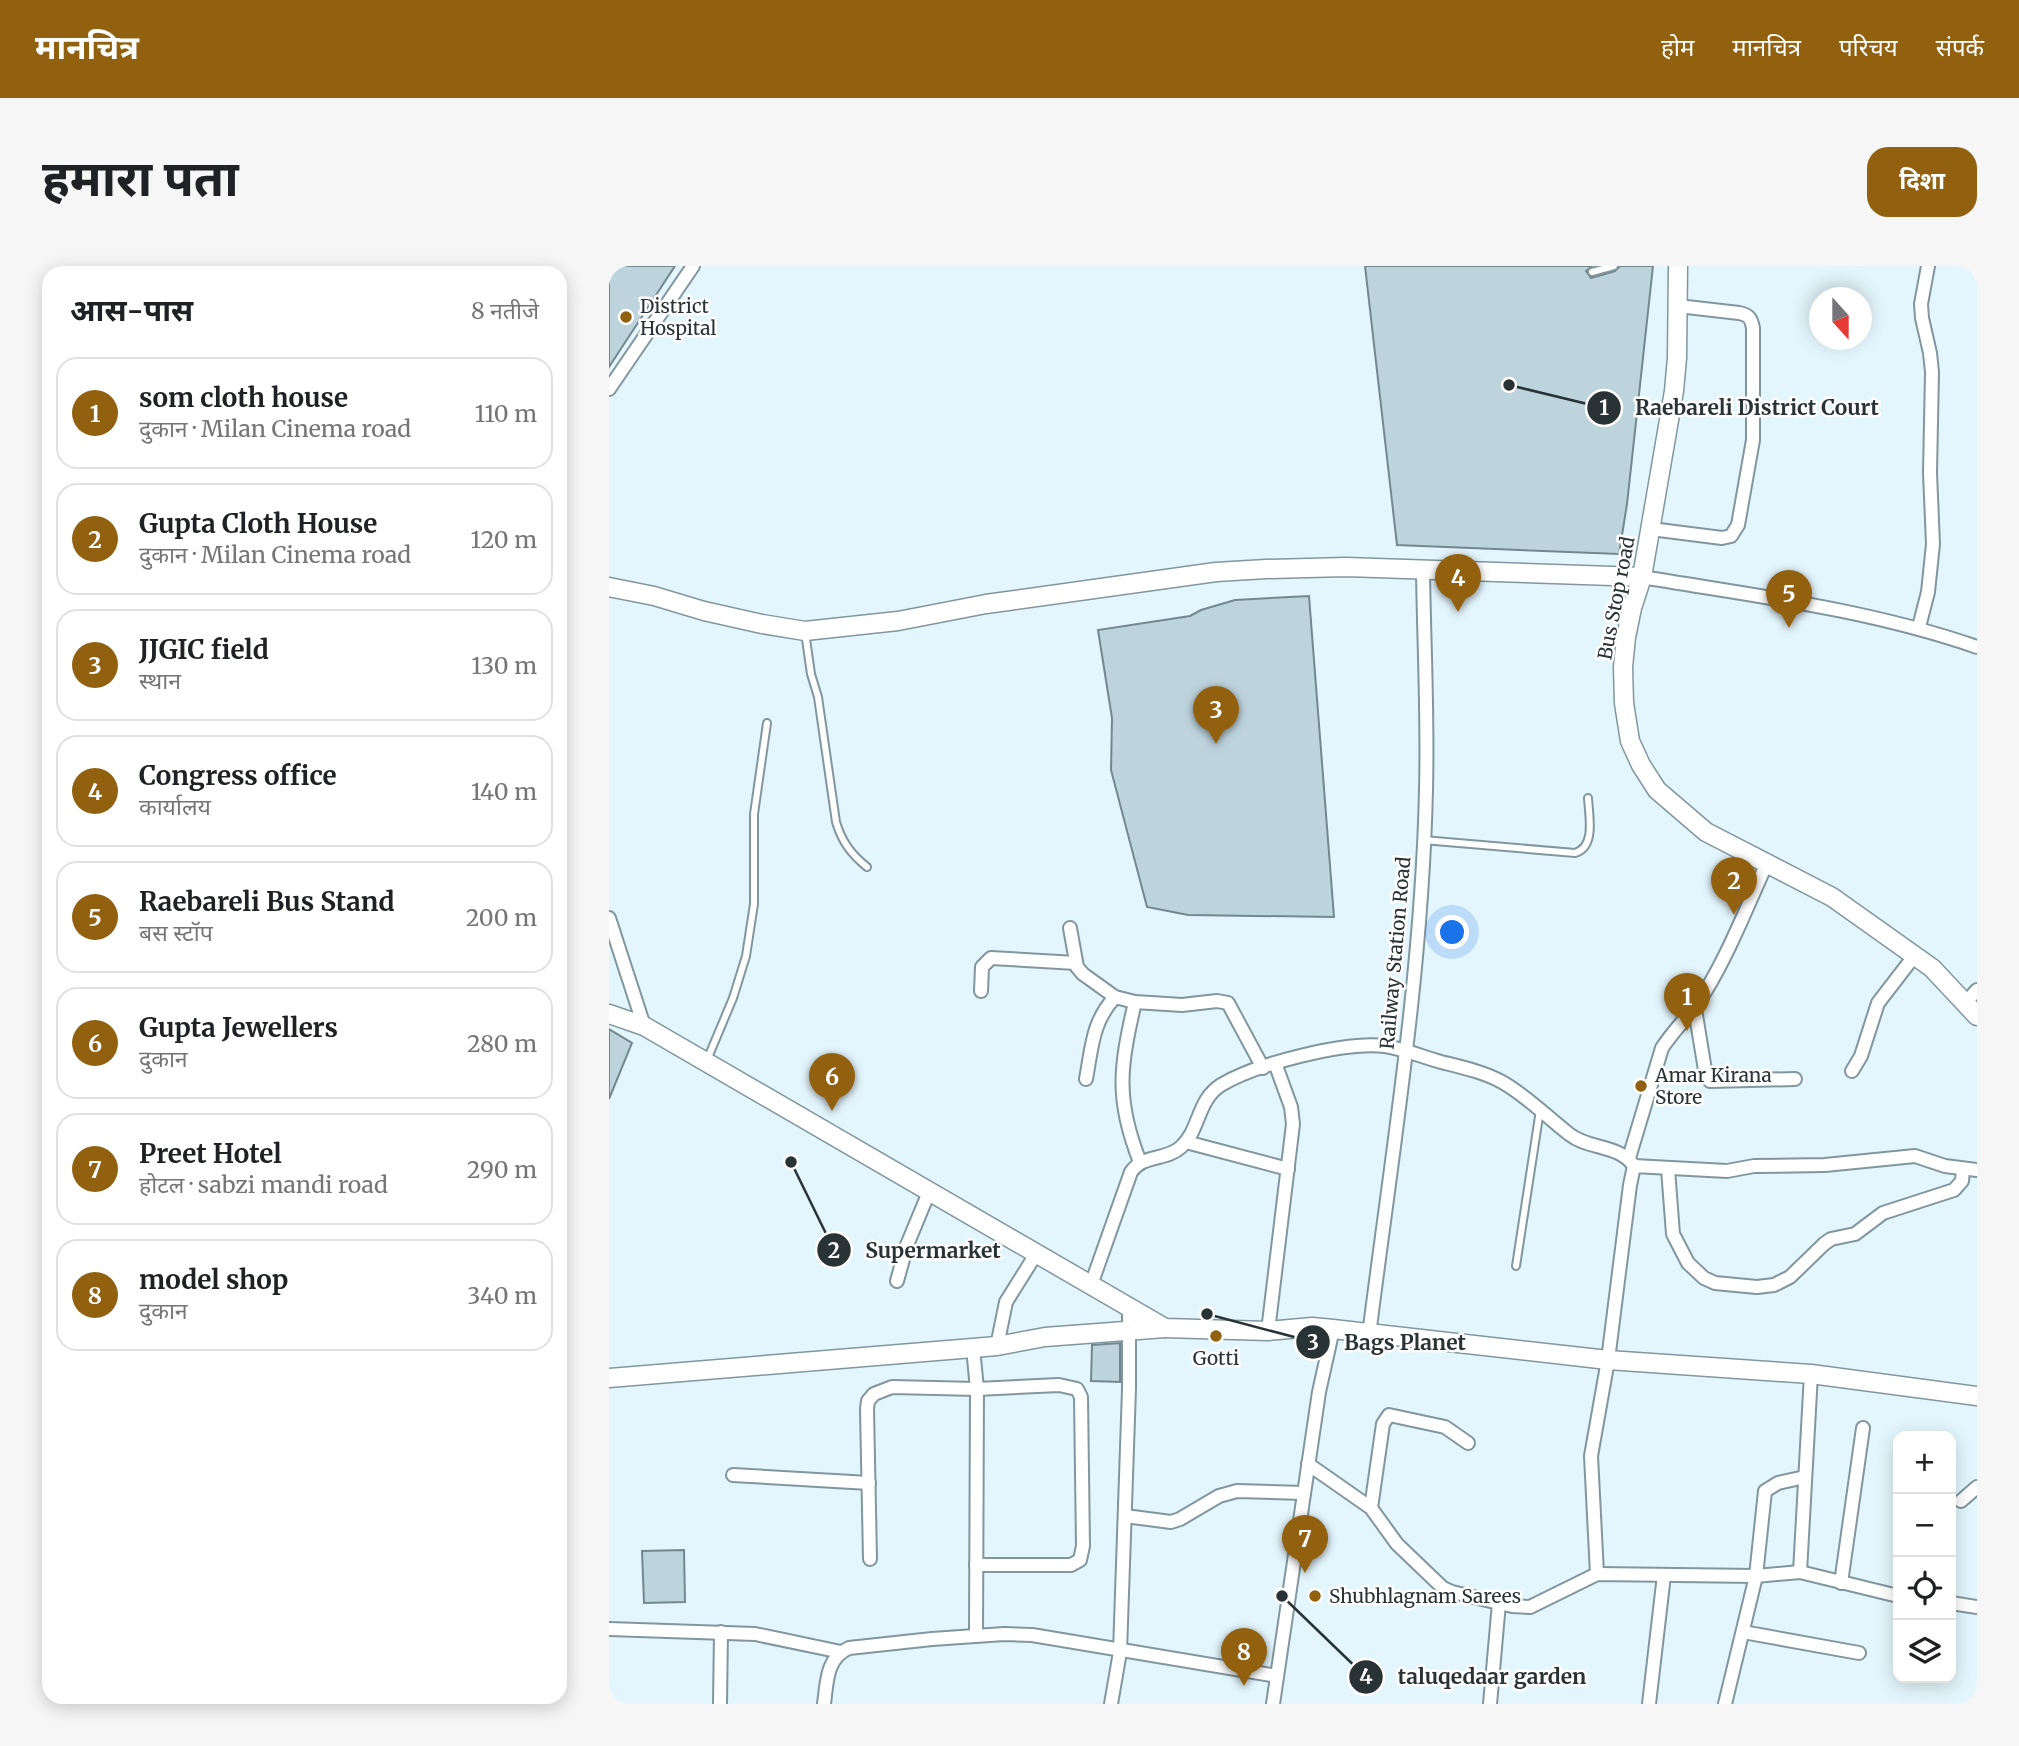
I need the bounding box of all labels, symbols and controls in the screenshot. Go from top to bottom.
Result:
text: मानचित्र [35,27,139,68]
text: होम [1661,32,1694,63]
text: मानचित्र [1732,32,1801,63]
text: परिचय [1839,32,1898,63]
text: संपर्क [1936,32,1984,63]
button: दिशा [1867,147,1977,217]
text: हमारा पता [42,148,239,209]
north arrow [1809,287,1872,350]
text: आस-पास [70,291,193,329]
place label: District Hospital [640,294,717,340]
text: 8 नतीजे [471,296,539,325]
marker: District Hospital [618,309,634,325]
text: som cloth house [139,381,348,414]
callout: Raebareli District Court [1586,387,1893,429]
text: 1 [1599,394,1609,421]
text: Raebareli District Court [1635,394,1879,421]
text: 1 [90,399,100,428]
text: 110 m [475,399,537,428]
text: दुकान · Milan Cinema road [139,414,411,443]
text: Gupta Cloth House [139,507,377,540]
text: 2 [88,525,102,554]
text: 120 m [471,525,537,554]
street label: Bus Stop road [1592,534,1640,662]
text: दुकान · Milan Cinema road [139,540,411,569]
pin: 4 [1435,554,1481,612]
pin: 5 [1766,570,1812,628]
text: JJGIC field [139,633,269,666]
text: 3 [88,651,102,680]
text: 130 m [471,651,537,680]
text: स्थान [139,666,181,695]
pin: 3 [1193,686,1239,744]
text: Congress office [139,759,337,792]
text: 4 [88,777,102,806]
text: 140 m [471,777,537,806]
text: कार्यालय [139,792,211,821]
street label: Railway Station Road [1375,856,1415,1050]
pin: 2 [1711,857,1757,915]
text: Raebareli Bus Stand [139,885,395,918]
text: 5 [88,903,102,932]
text: 200 m [466,903,537,932]
your location [1435,915,1469,949]
text: बस स्टॉप [139,918,213,947]
pin: 1 [1664,973,1710,1031]
text: Gupta Jewellers [139,1011,338,1044]
text: 6 [88,1029,102,1058]
text: 280 m [467,1029,537,1058]
text: दुकान [139,1044,188,1073]
pin: 6 [809,1053,855,1111]
place label: Amar Kirana Store [1654,1063,1772,1109]
marker: Amar Kirana Store [1633,1078,1649,1094]
text: Preet Hotel [139,1137,282,1170]
text: 7 [88,1155,102,1184]
text: 290 m [467,1155,537,1184]
text: होटल · sabzi mandi road [139,1170,388,1199]
callout: Supermarket [816,1229,1015,1271]
text: 2 [828,1237,840,1264]
text: Supermarket [865,1237,1001,1264]
text: model shop [139,1263,288,1296]
text: 8 [88,1281,102,1310]
text: 340 m [467,1281,537,1310]
text: दुकान [139,1296,188,1325]
callout: Bags Planet [1295,1321,1480,1363]
marker: Gotti [1208,1328,1224,1344]
text: 3 [1307,1329,1319,1356]
text: Bags Planet [1344,1329,1467,1356]
place label: Gotti [1193,1346,1239,1370]
map controls [1893,1431,1956,1683]
button: + [1893,1431,1956,1494]
button: − [1893,1494,1956,1557]
pin: 7 [1282,1515,1328,1573]
button: locate [1893,1557,1956,1620]
place label: Shubhlagnam Sarees [1329,1584,1521,1608]
marker: Shubhlagnam Sarees [1307,1588,1323,1604]
button: layers [1893,1620,1956,1683]
pin: 8 [1221,1628,1267,1686]
callout: taluqedaar garden [1349,1656,1600,1698]
text: 4 [1359,1663,1373,1690]
text: taluqedaar garden [1398,1663,1586,1690]

